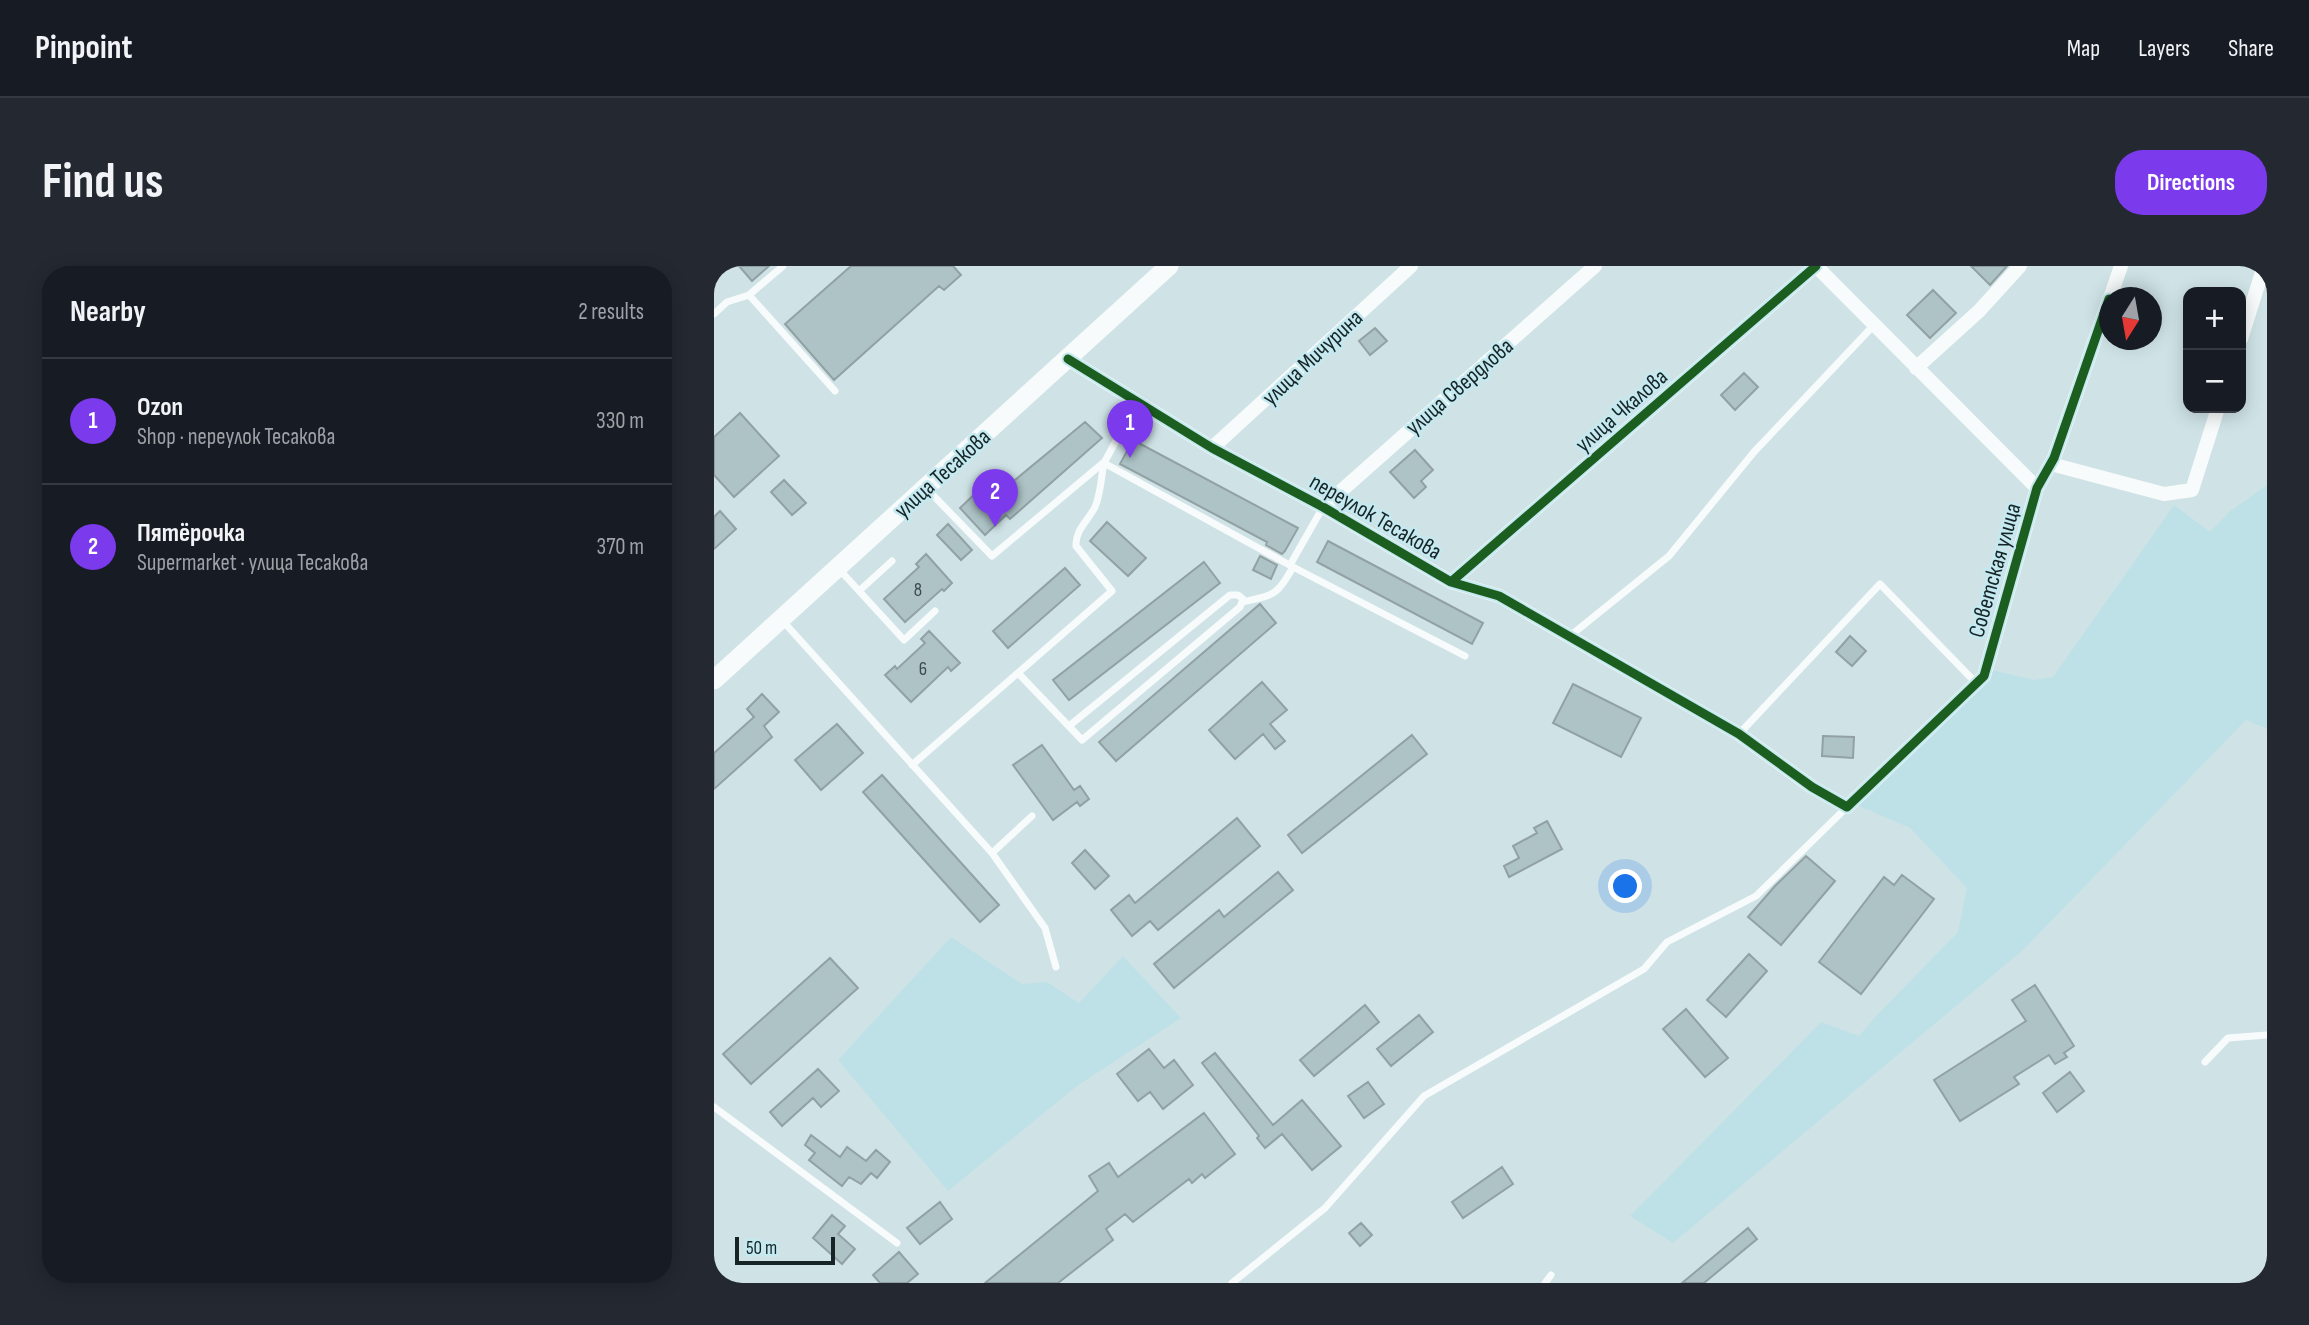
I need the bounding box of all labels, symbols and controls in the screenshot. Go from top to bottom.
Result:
text: Pinpoint [35,28,132,68]
text: Map [2067,34,2100,63]
text: Layers [2138,34,2190,63]
text: Share [2228,34,2274,63]
button: Directions [2115,150,2267,215]
text: Find us [42,153,164,212]
north arrow [2099,287,2162,350]
map controls [2183,287,2246,413]
button: + [2183,287,2246,350]
text: Nearby [70,294,146,330]
text: 2 results [578,298,644,326]
street label: улица Мичурина [1256,304,1369,411]
street label: улица Свердлова [1400,332,1519,441]
button: − [2183,350,2246,413]
street label: улица Чкалова [1570,363,1674,458]
text: Ozon [137,392,183,423]
pin: 1 [1107,400,1153,458]
text: 1 [88,407,98,435]
text: 330 m [596,407,644,435]
text: Shop · переулок Тесакова [137,423,335,451]
street label: улица Тесакова [889,423,997,524]
street label: переулок Тесакова [1304,468,1447,566]
pin: 2 [972,469,1018,527]
street label: Советская улица [1962,500,2027,641]
text: Пятёрочка [137,518,245,549]
text: 2 [88,533,98,561]
text: 370 m [597,533,644,561]
text: Supermarket · улица Тесакова [137,549,368,577]
house number: 8 [914,579,922,602]
house number: 6 [919,658,927,681]
your location [1608,869,1642,903]
scale bar [735,1234,835,1266]
text: 50 m [746,1237,777,1260]

